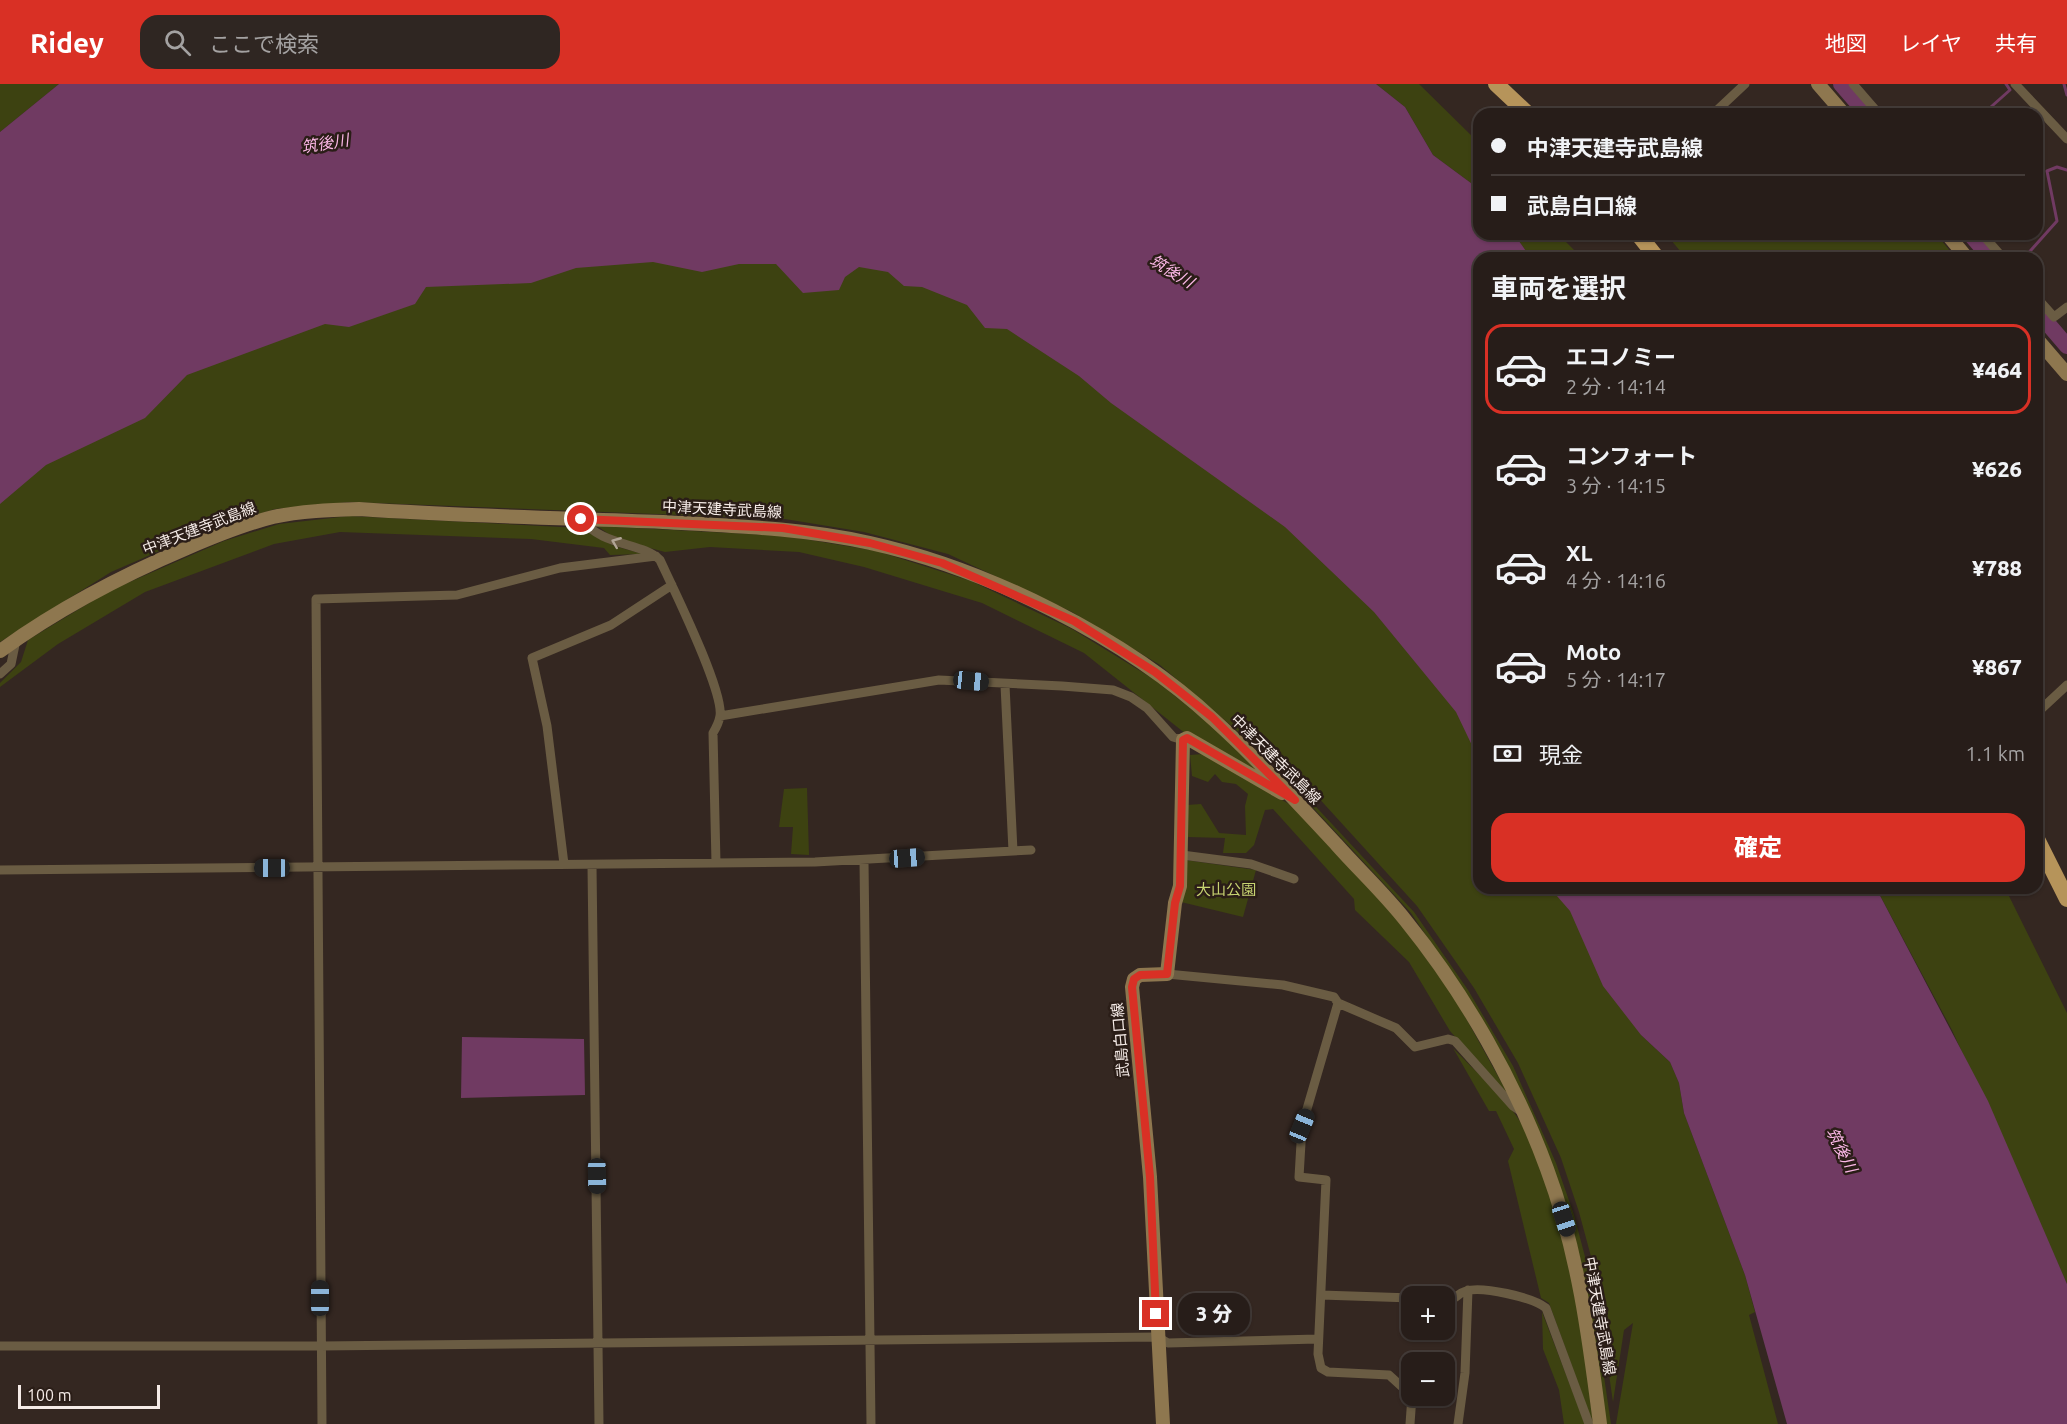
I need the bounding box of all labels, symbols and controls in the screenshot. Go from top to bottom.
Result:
search box [140,15,560,69]
icon: search [161,26,194,59]
text: Ridey [30,27,104,58]
text: ここで検索 [209,31,319,56]
text: 地図 [1825,31,1867,55]
text: レイヤ [1900,31,1962,55]
text: 共有 [1995,31,2037,55]
water label: 筑後川 [300,130,352,156]
text: 中津天建寺武島線 [1527,135,1703,160]
text: 武島白口線 [1527,193,1637,218]
water label: 筑後川 [1147,251,1199,292]
text: 車両を選択 [1491,273,1626,303]
icon: car [1494,342,1548,396]
text: エコノミー [1566,344,1676,369]
text: ¥464 [1972,357,2022,382]
text: 2 分 · 14:14 [1566,375,1666,398]
icon: car [1494,441,1548,495]
text: コンフォート [1566,443,1697,468]
text: ¥626 [1972,456,2022,481]
text: 3 分 · 14:15 [1566,474,1666,497]
street label: 中津天建寺武島線 [662,497,782,521]
street label: 中津天建寺武島線 [140,499,258,557]
route start [567,505,594,532]
one-way arrow [611,537,622,549]
icon: car [1494,540,1548,594]
text: XL [1566,540,1593,565]
text: ¥788 [1972,555,2022,580]
text: 4 分 · 14:16 [1566,569,1666,592]
icon: car [1494,639,1548,693]
text: Moto [1566,639,1621,664]
text: ¥867 [1972,654,2022,679]
text: 5 分 · 14:17 [1566,668,1666,691]
car [952,670,990,692]
street label: 中津天建寺武島線 [1228,711,1324,807]
icon: cash [1491,737,1524,770]
text: 現金 [1539,742,1583,767]
text: 1.1 km [1966,742,2025,765]
button: 確定 [1491,813,2025,882]
car [888,848,926,868]
car [254,859,290,877]
park label: 大山公園 [1196,881,1256,898]
street label: 武島白口線 [1108,1002,1132,1078]
car [1287,1106,1317,1146]
water label: 筑後川 [1823,1125,1862,1177]
car [588,1158,606,1194]
car [1550,1199,1578,1239]
street label: 中津天建寺武島線 [1581,1255,1619,1377]
car [311,1280,329,1316]
map controls [1401,1286,1455,1406]
button: + [1401,1286,1455,1340]
callout: 3 分 [1177,1293,1249,1335]
route end [1142,1300,1169,1327]
text: 3 分 [1196,1302,1232,1325]
button: − [1401,1352,1455,1406]
scale bar [18,1382,160,1410]
text: 100 m [27,1386,72,1404]

